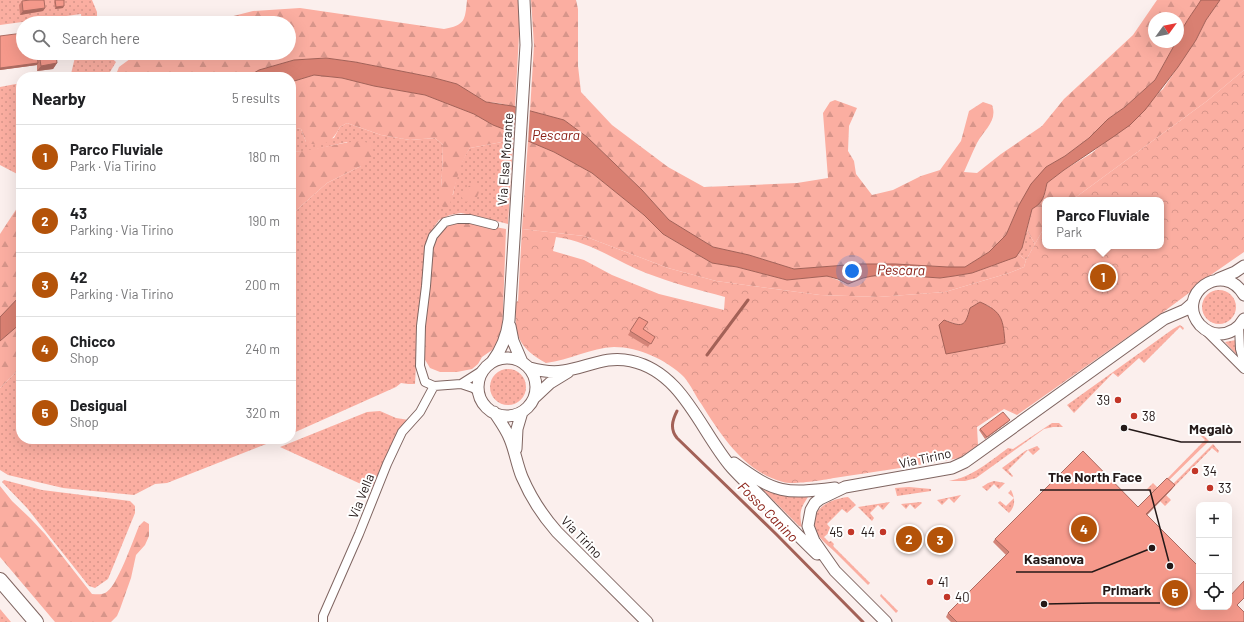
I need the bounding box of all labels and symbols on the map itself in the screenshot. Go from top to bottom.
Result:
north arrow [1148,12,1184,48]
street label: Via Elsa Morante [494,112,516,206]
water label: Pescara [532,126,580,143]
your location [842,261,862,281]
water label: Pescara [877,261,925,278]
pin: 1 [1090,262,1116,292]
place label: 39 [1097,392,1110,408]
marker: 39 [1113,395,1123,405]
place label: 38 [1142,408,1155,424]
marker: 38 [1129,411,1139,421]
callout: Megalò [1181,416,1241,442]
text: Megalò [1189,420,1233,437]
street label: Via Tirino [898,445,952,471]
place label: 34 [1203,463,1217,479]
callout: The North Face [1040,464,1150,490]
marker: 34 [1190,466,1200,476]
text: The North Face [1048,468,1142,485]
street label: Via Vella [345,471,377,521]
water label: Fosso Canino [735,478,802,545]
place label: 33 [1218,480,1231,496]
marker: 33 [1205,483,1215,493]
street label: Via Tirino [558,512,606,562]
pin: 4 [1071,514,1097,544]
place label: 45 [829,524,843,540]
place label: 44 [861,524,875,540]
pin: 2 [896,524,922,554]
pin: 3 [927,525,953,555]
marker: 45 [846,527,856,537]
marker: 44 [878,527,888,537]
callout: Kasanova [1016,546,1092,572]
text: Kasanova [1024,550,1084,567]
place label: 41 [938,574,949,590]
marker: 41 [925,577,935,587]
callout: Primark [1095,577,1160,603]
pin: 5 [1162,578,1188,608]
text: Primark [1102,581,1152,598]
place label: 40 [955,589,970,605]
marker: 40 [942,592,952,602]

